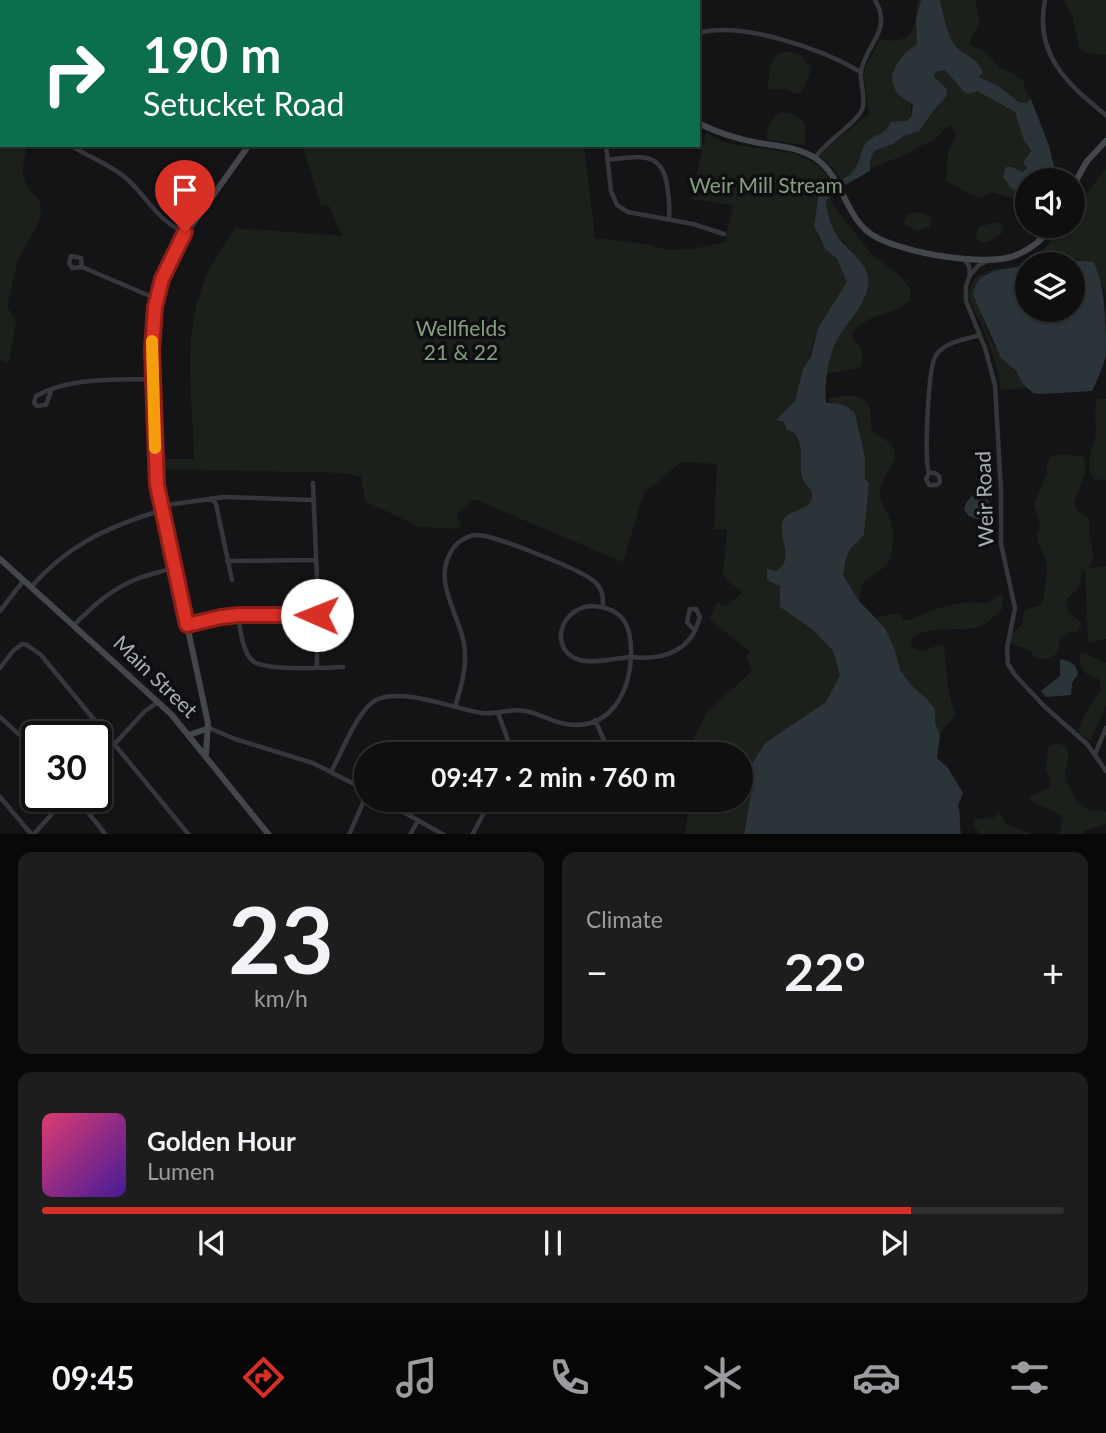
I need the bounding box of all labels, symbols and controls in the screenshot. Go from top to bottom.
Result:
text: 190 m [143,25,281,83]
icon: right [28,28,119,119]
text: Setucket Road [143,84,344,123]
pin [155,160,215,232]
map controls [1015,168,1085,322]
button: sound [1015,168,1085,238]
icon: arrive [166,171,204,209]
park label: Weir Mill Stream [689,172,843,197]
button: layers [1015,252,1085,322]
park label: Wellfields 21 & 22 [416,315,506,364]
street label: Weir Road [969,451,998,547]
position arrow [280,578,354,652]
street label: Main Street [109,630,204,722]
speed limit sign: 30 [21,721,112,812]
text: 09:47 · 2 min · 760 m [431,761,676,793]
text: 23 [228,884,334,993]
text: Climate [586,905,663,933]
text: 22° [784,940,866,1002]
text: − [586,949,608,995]
text: + [1042,949,1064,995]
text: km/h [254,984,308,1012]
text: Golden Hour [147,1125,296,1157]
text: Lumen [147,1157,215,1185]
icon: previous [193,1224,231,1262]
icon: pause [534,1224,572,1262]
icon: next [875,1224,913,1262]
icon: directions [239,1353,288,1402]
icon: music [392,1353,441,1402]
icon: phone [545,1353,594,1402]
icon: climate [698,1353,747,1402]
icon: car [852,1353,901,1402]
icon: filters [1005,1353,1054,1402]
text: 09:45 [52,1358,135,1397]

